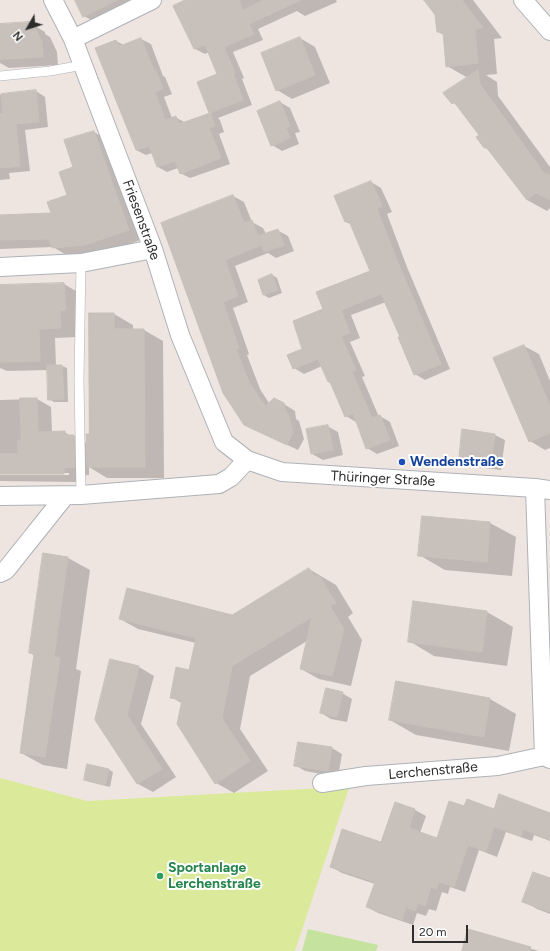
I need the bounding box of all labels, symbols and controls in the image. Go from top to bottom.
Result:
north arrow [8,8,48,48]
text: N [11,28,26,43]
street label: Friesenstraße [119,178,163,262]
place label: Wendenstraße [410,454,504,470]
marker: Wendenstraße [397,457,407,467]
street label: Thüringer Straße [330,468,436,490]
street label: Lerchenstraße [388,759,478,783]
place label: Sportanlage Lerchenstraße [168,860,261,892]
marker: Sportanlage Lerchenstraße [155,871,165,881]
scale bar [414,917,470,943]
text: 20 m [419,925,447,939]

